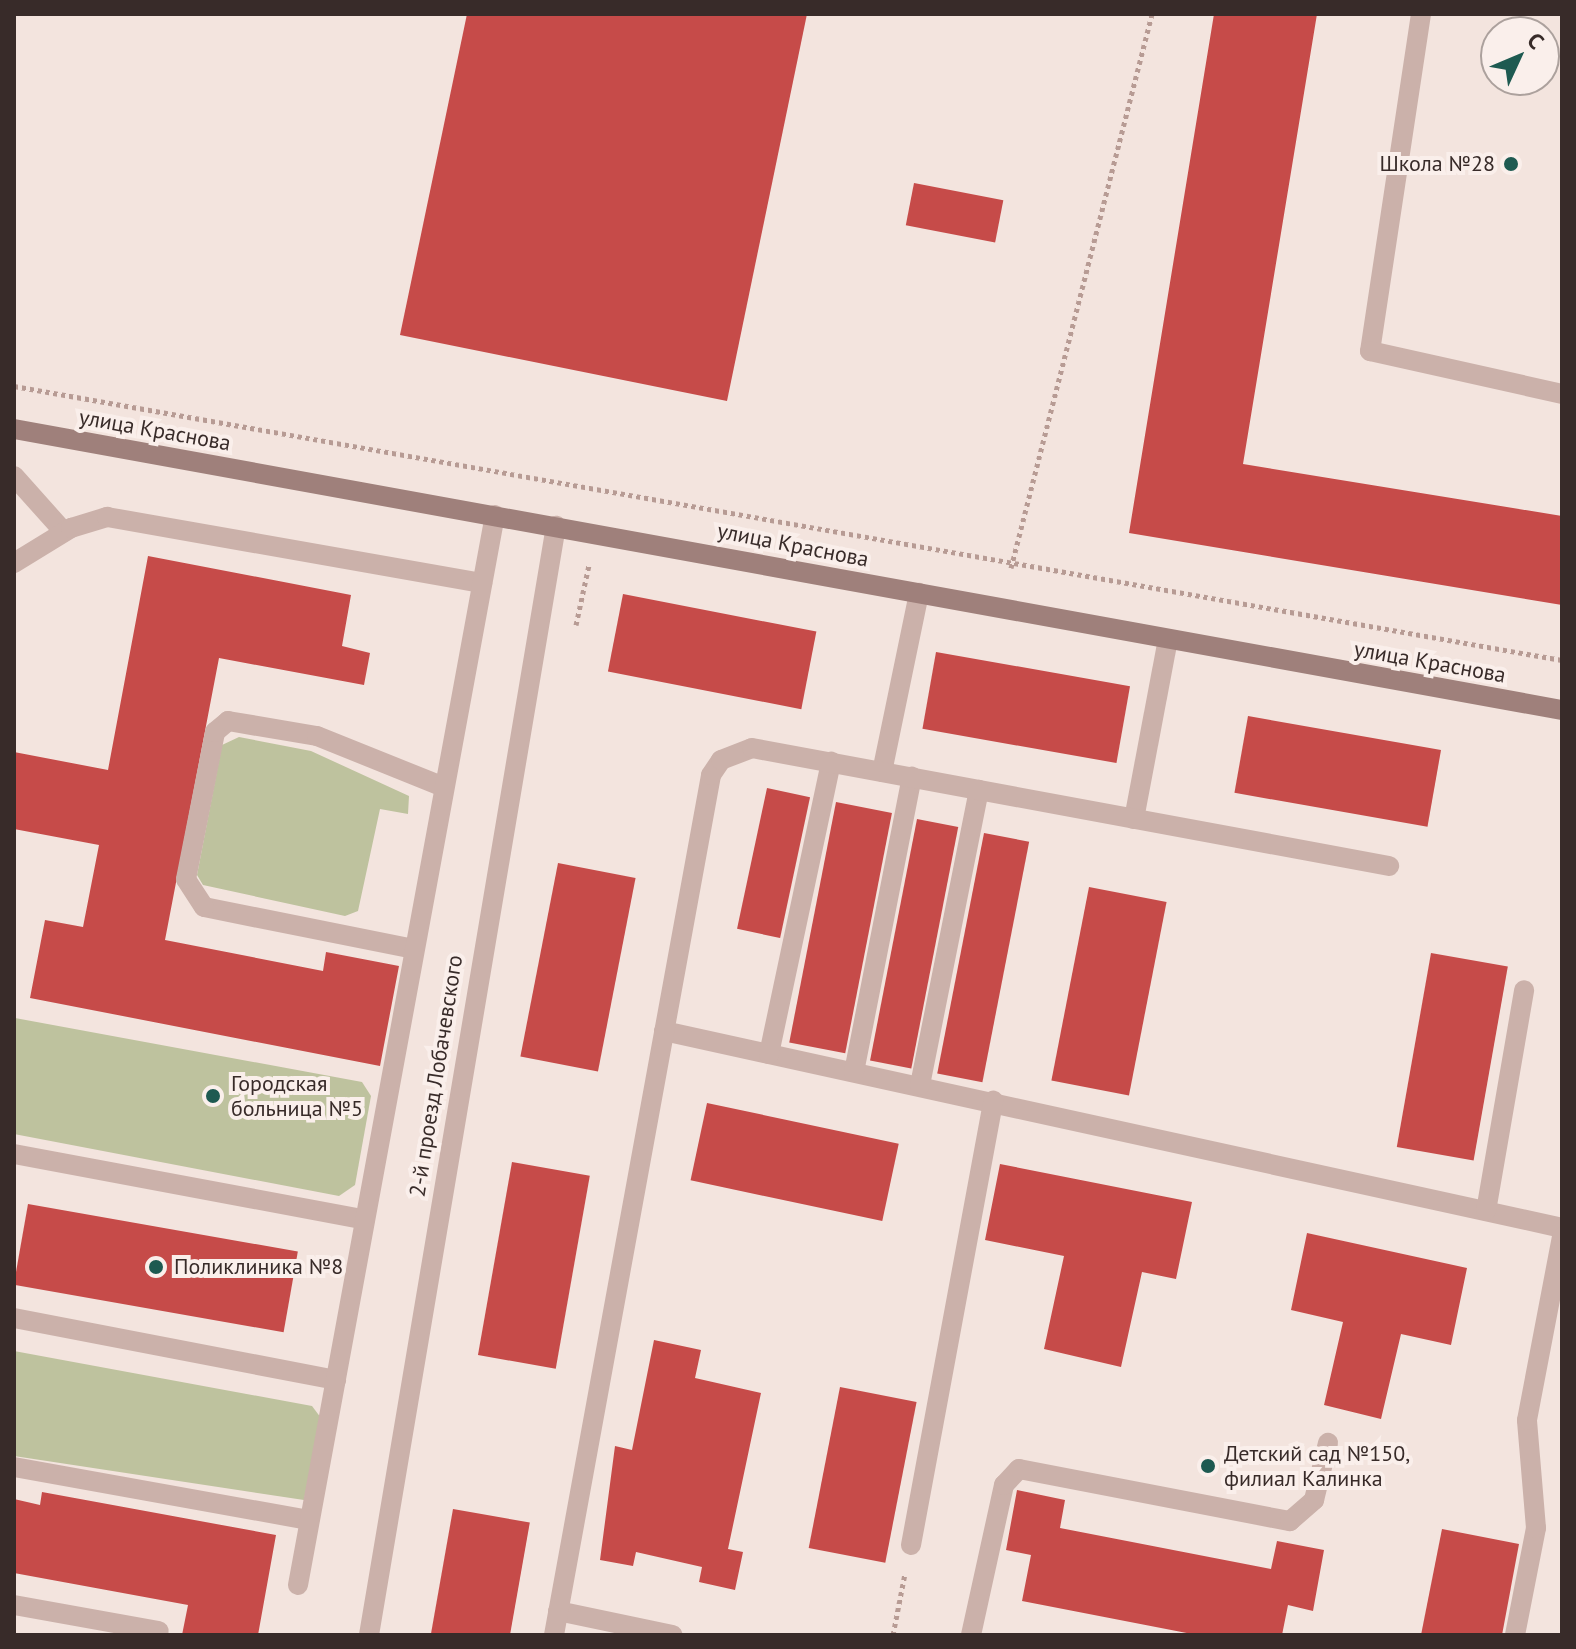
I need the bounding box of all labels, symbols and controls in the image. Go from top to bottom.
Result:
north arrow [1480,16,1560,96]
text: С [1521,27,1550,55]
place label: Школа №28 [1379,151,1495,177]
marker: Школа №28 [1502,155,1520,173]
street label: улица Краснова [77,404,233,456]
street label: улица Краснова [715,517,871,573]
street label: улица Краснова [1352,636,1508,688]
street label: 2-й проезд Лобачевского [404,953,468,1199]
place label: Городская больница №5 [231,1070,363,1122]
marker: Городская больница №5 [202,1085,224,1107]
place label: Поликлиника №8 [174,1254,343,1280]
marker: Поликлиника №8 [145,1256,167,1278]
place label: Детский сад №150, филиал Калинка [1224,1440,1410,1492]
marker: Детский сад №150, филиал Калинка [1199,1457,1217,1475]

